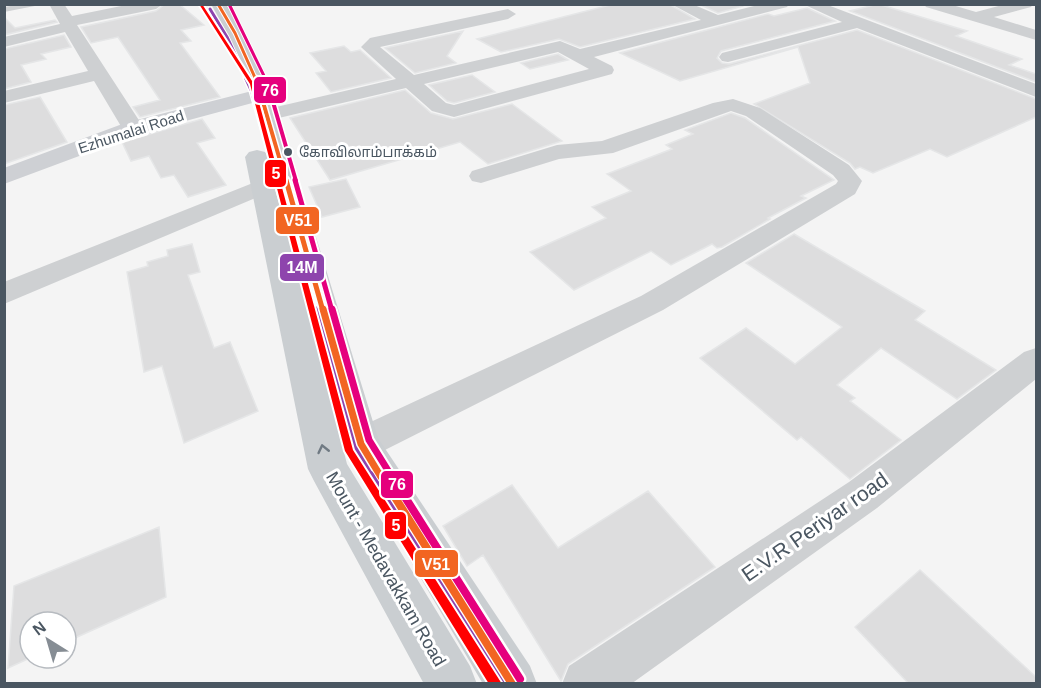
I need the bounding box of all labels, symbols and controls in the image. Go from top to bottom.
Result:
line badge: 76 [253,76,287,104]
text: 76 [261,82,279,99]
street label: Ezhumalai Road [76,106,186,157]
place label: கோவிலாம்பாக்கம் [299,144,437,160]
marker: கோவிலாம்பாக்கம் [282,146,294,158]
line badge: 5 [264,159,287,188]
text: 5 [272,165,281,182]
line badge: V51 [275,206,320,235]
text: V51 [284,212,312,229]
line badge: 14M [279,253,325,282]
text: 14M [286,259,318,276]
one-way arrow [318,444,331,454]
street label: Mount - Medavakkam Road [322,468,450,670]
street label: E.V.R Periyar road [737,468,892,586]
line badge: 76 [380,470,414,499]
text: 76 [388,476,406,493]
line badge: 5 [384,511,407,540]
text: 5 [392,517,401,534]
line badge: V51 [414,549,459,578]
text: V51 [422,556,450,573]
north arrow [18,610,78,670]
text: N [30,618,49,639]

